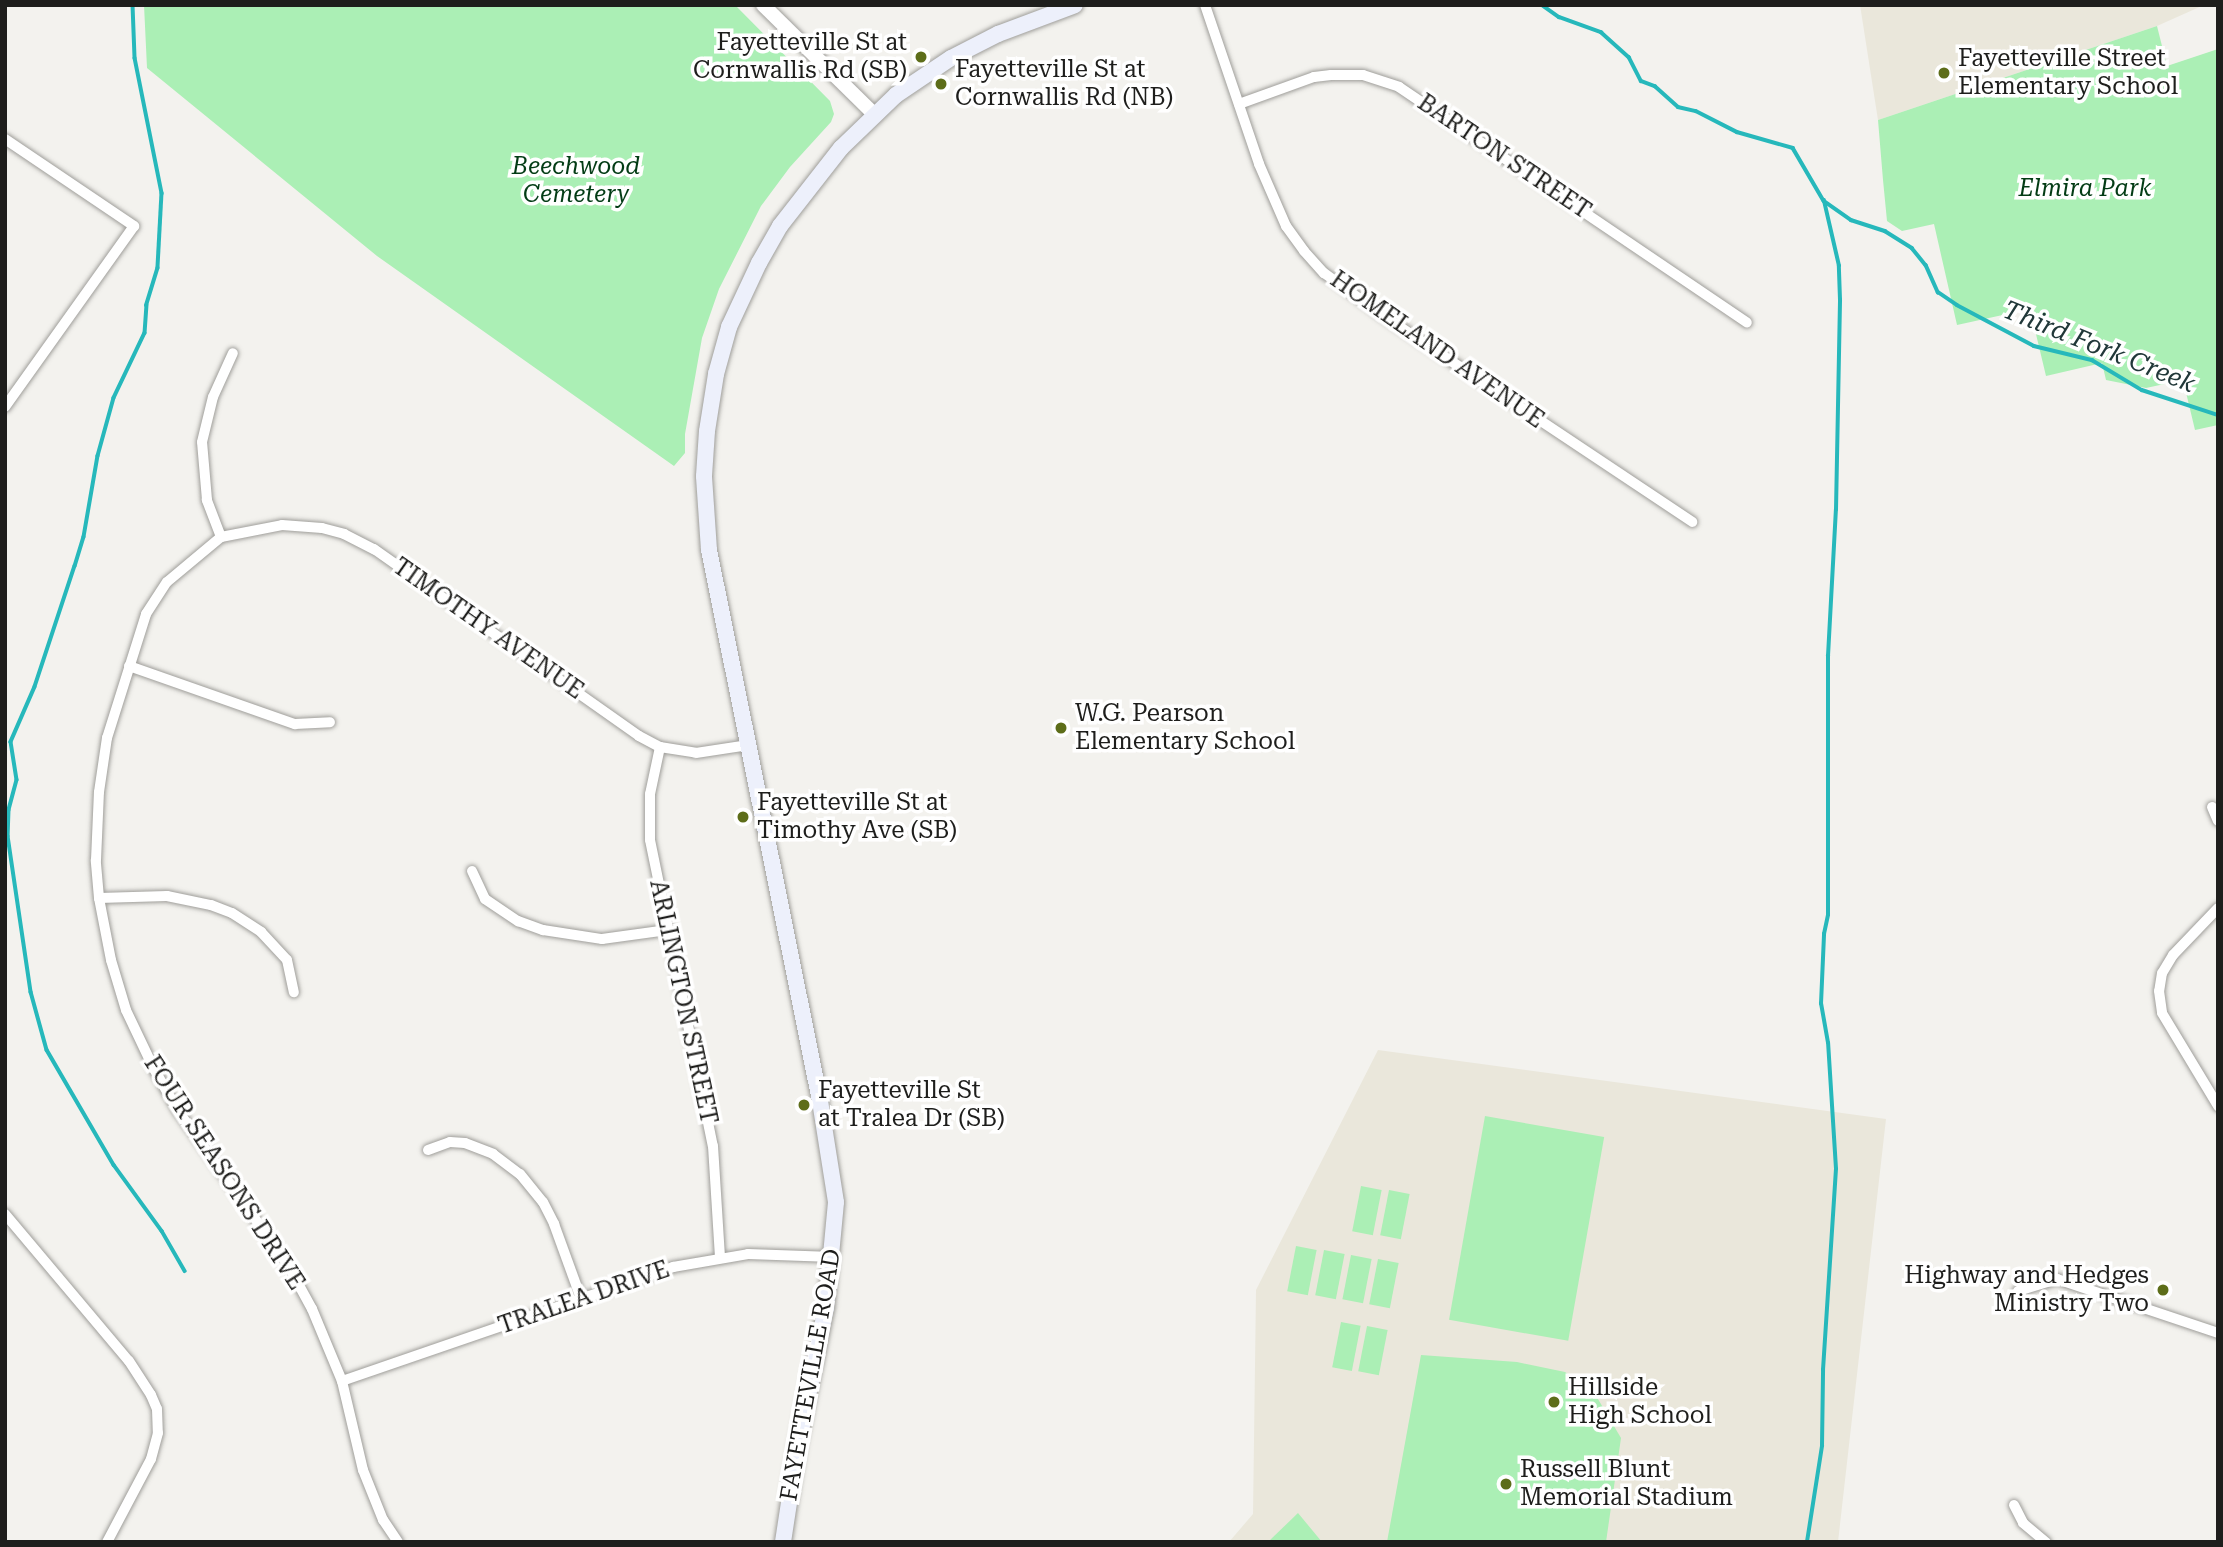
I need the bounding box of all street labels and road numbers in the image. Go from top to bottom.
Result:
street label: BARTON STREET [1412,88,1596,226]
street label: HOMELAND AVENUE [1325,265,1549,435]
street label: TIMOTHY AVENUE [387,552,589,706]
street label: ARLINGTON STREET [643,877,723,1127]
street label: FOUR SEASONS DRIVE [137,1051,311,1295]
street label: FAYETTEVILLE ROAD [775,1247,847,1503]
street label: TRALEA DRIVE [495,1255,673,1341]

